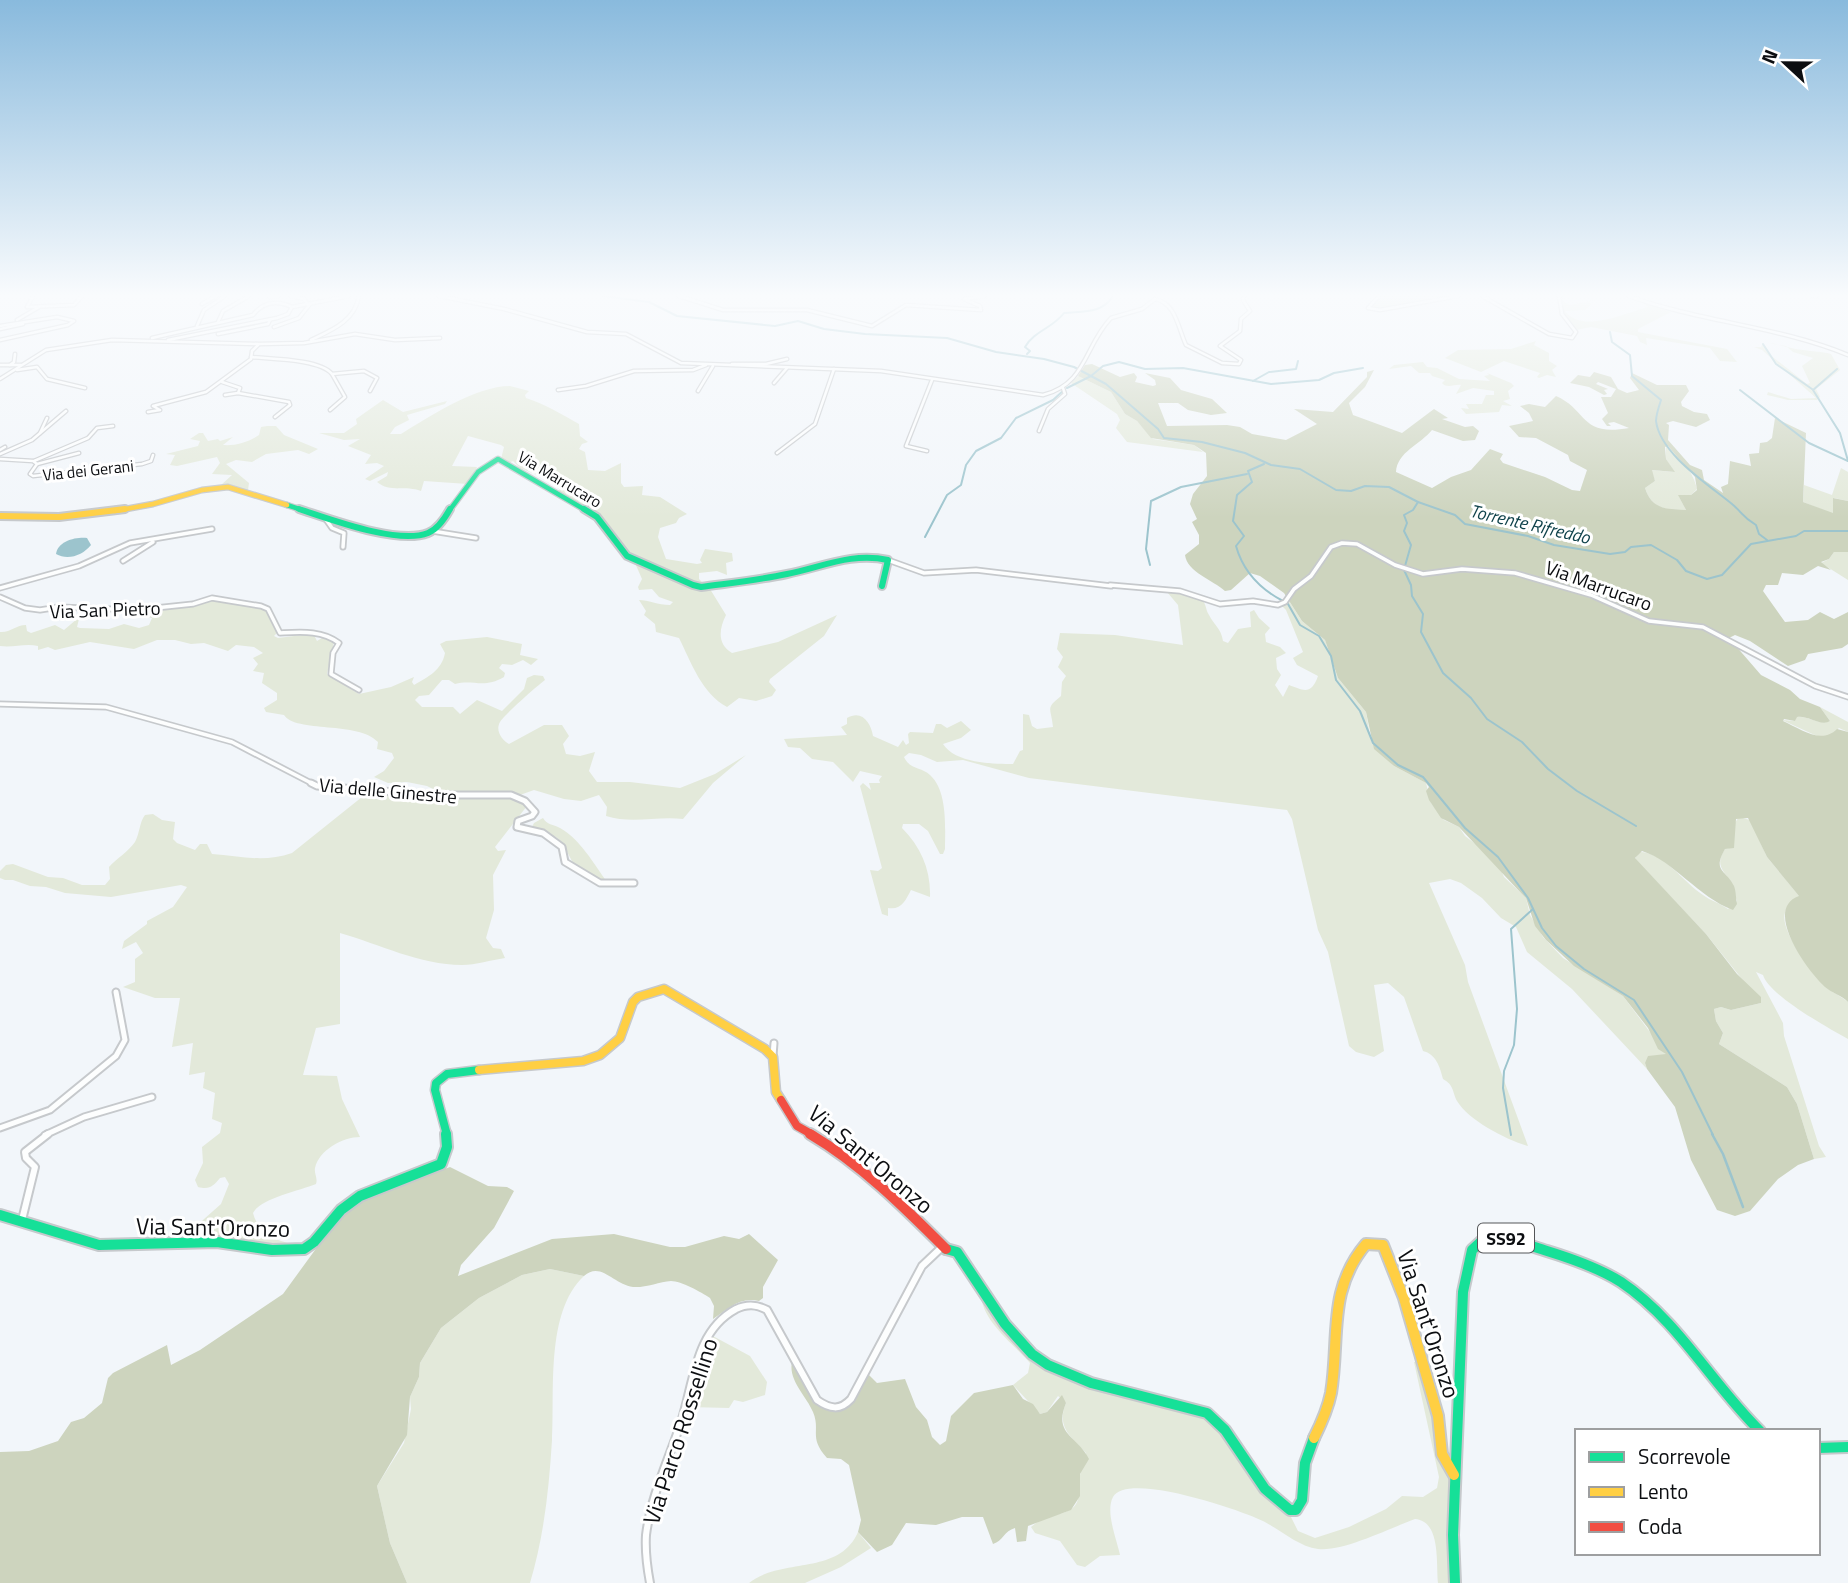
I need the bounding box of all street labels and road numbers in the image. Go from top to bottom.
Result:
street label: Via Marrucaro [513,444,607,514]
street label: Via dei Gerani [41,453,135,487]
street label: Via Marrucaro [1541,552,1657,618]
street label: Via San Pietro [49,593,161,625]
street label: Via delle Ginestre [318,770,458,810]
street label: Via Sant'Oronzo [801,1096,941,1222]
street label: Via Sant'Oronzo [136,1208,290,1246]
road number: SS92 [1478,1224,1534,1252]
street label: Via Sant'Oronzo [1389,1245,1469,1403]
street label: Via Parco Rossellino [633,1333,727,1529]

